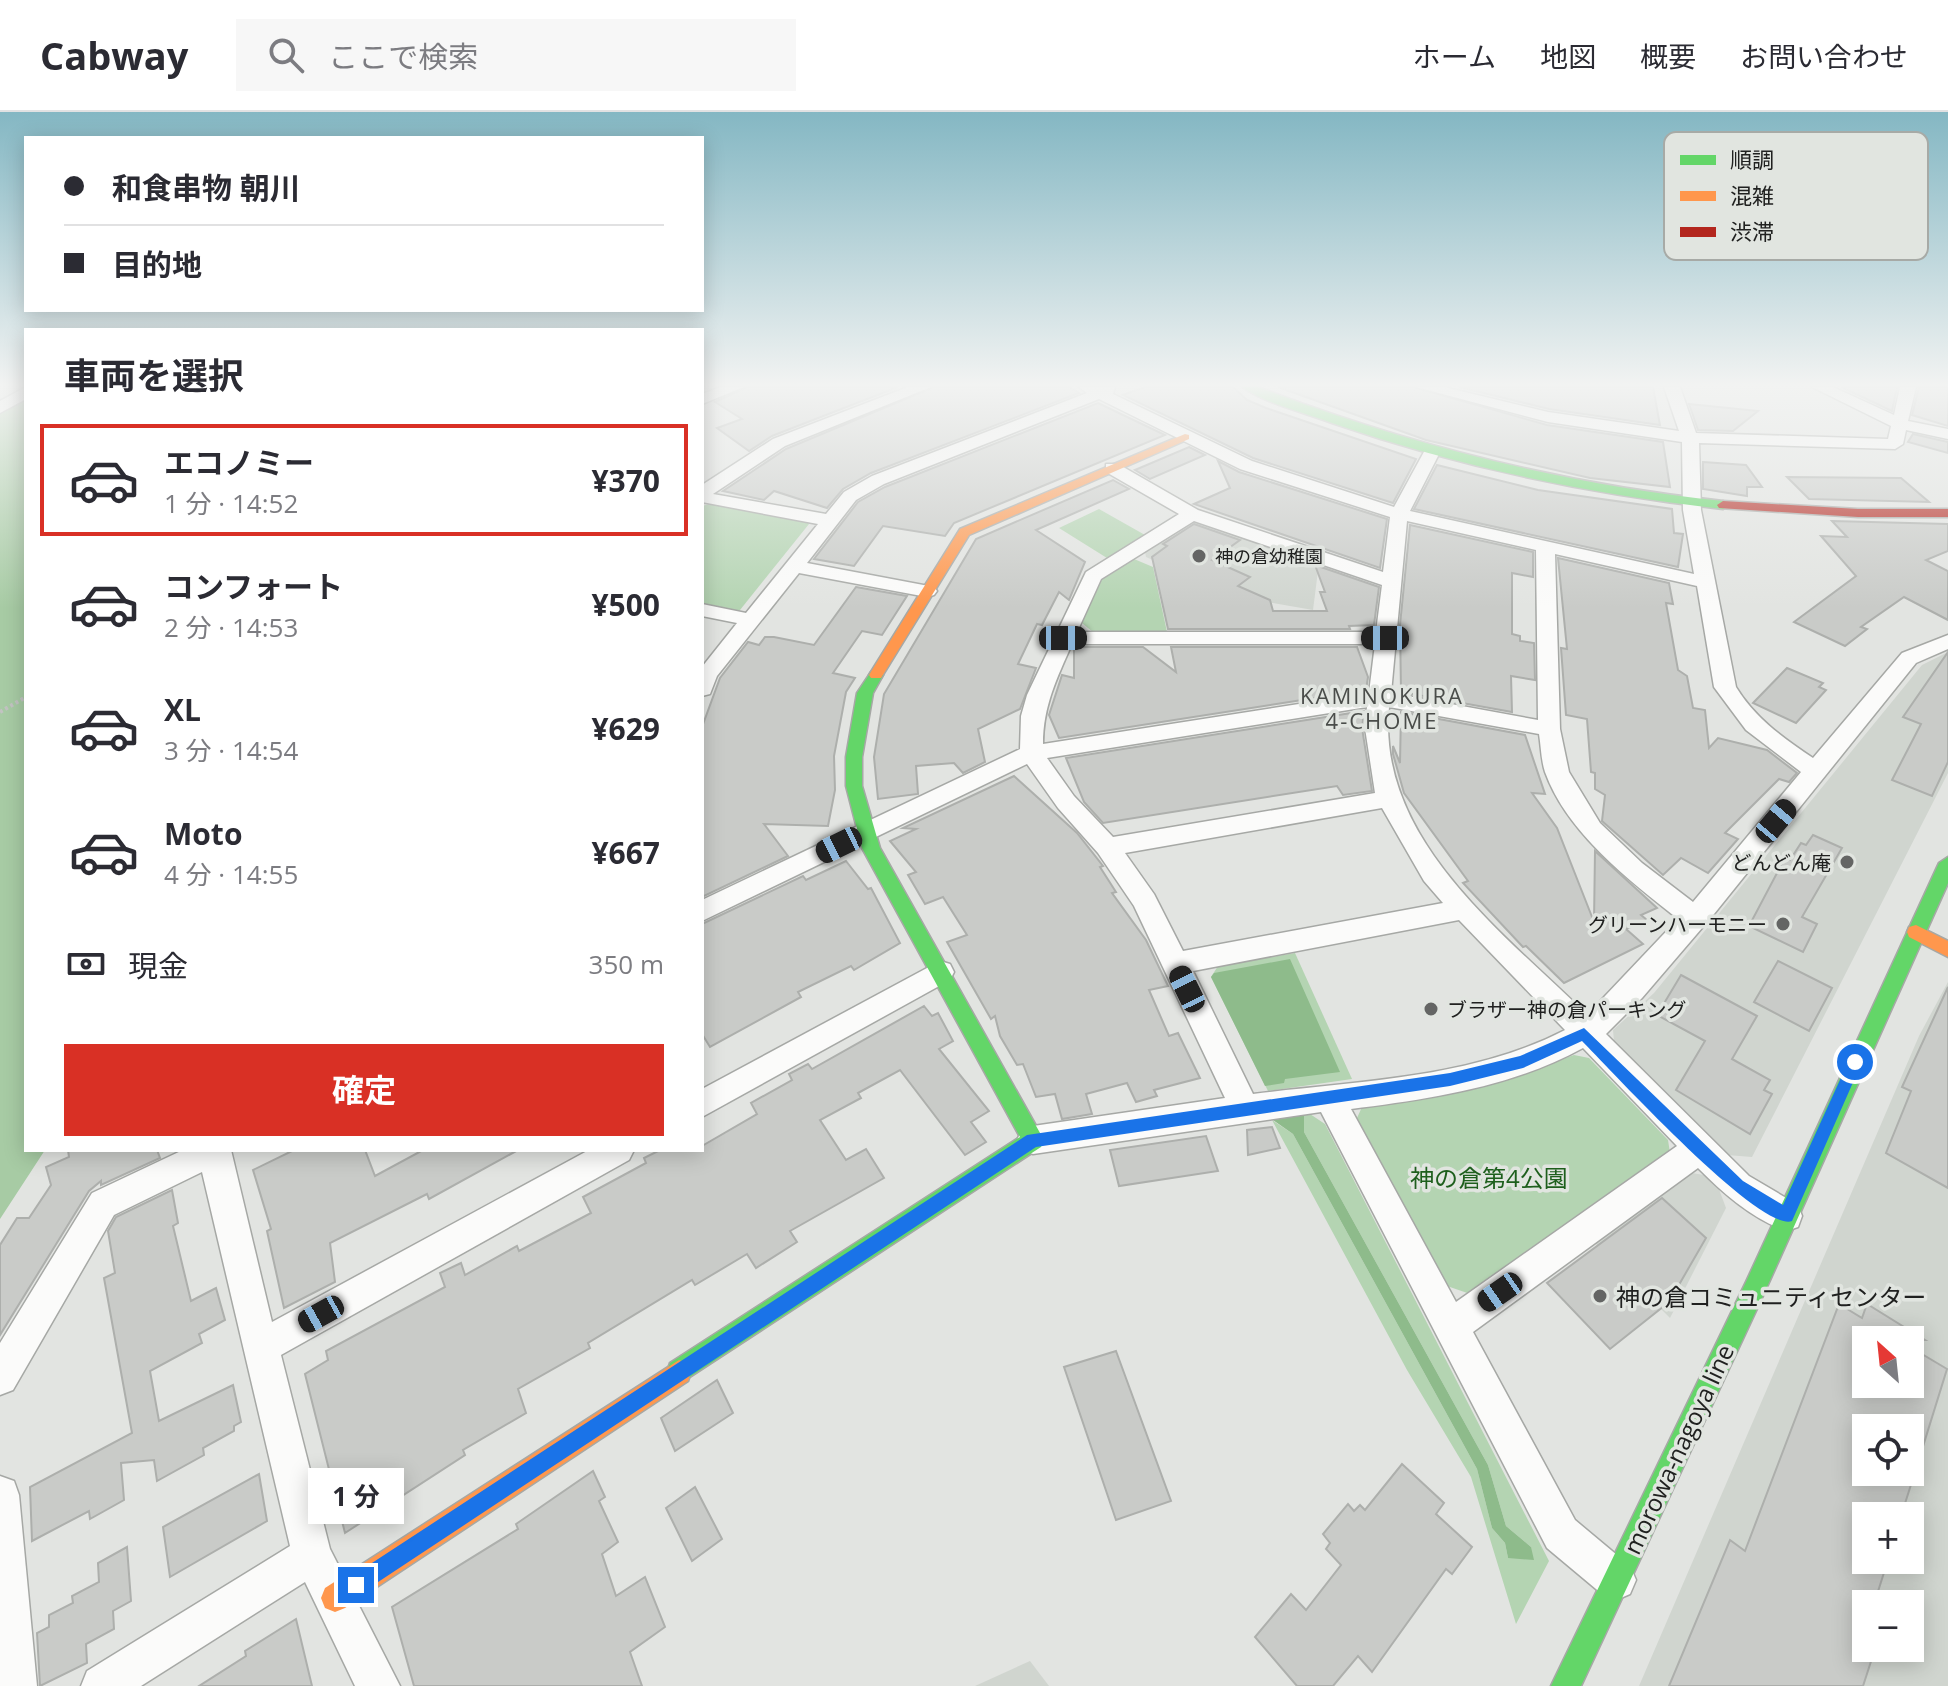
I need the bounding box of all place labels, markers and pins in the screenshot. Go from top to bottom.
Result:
place label: 神の倉幼稚園 [1215,544,1323,568]
marker: 神の倉幼稚園 [1190,547,1208,565]
place label: どんどん庵 [1732,849,1831,876]
marker: どんどん庵 [1838,853,1856,871]
place label: グリーンハーモニー [1588,911,1767,938]
marker: グリーンハーモニー [1774,915,1792,933]
place label: ブラザー神の倉パーキング [1447,996,1686,1023]
marker: ブラザー神の倉パーキング [1422,1000,1440,1018]
place label: 神の倉コミュニティセンター [1616,1280,1927,1313]
marker: 神の倉コミュニティセンター [1591,1287,1609,1305]

